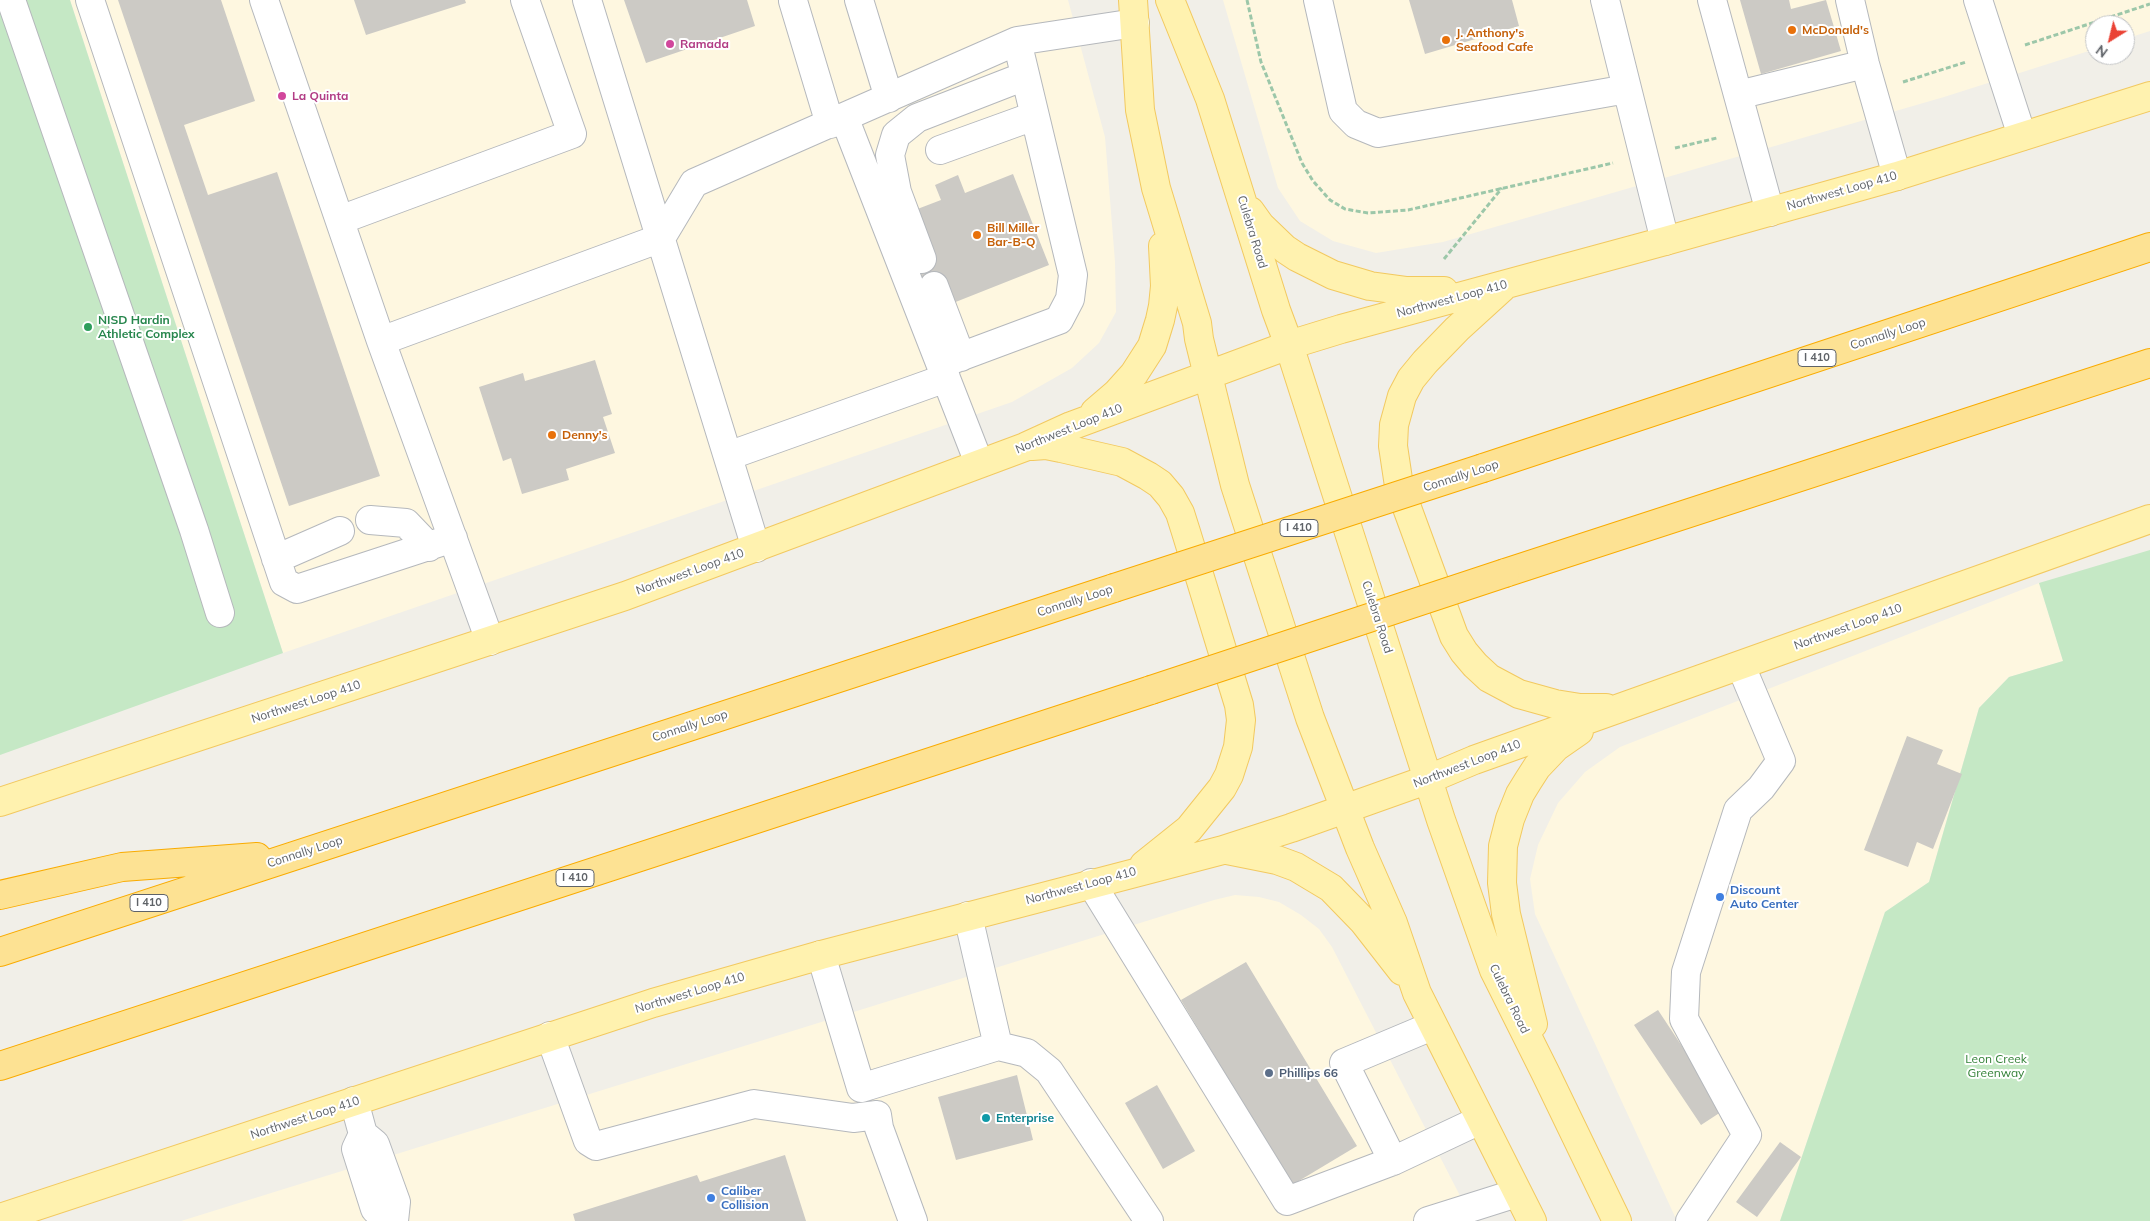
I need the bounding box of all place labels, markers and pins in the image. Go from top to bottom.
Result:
place label: McDonald's [1802,23,1869,37]
marker: McDonald's [1786,24,1798,36]
place label: J. Anthony's Seafood Cafe [1456,26,1533,54]
marker: J. Anthony's Seafood Cafe [1440,34,1452,46]
place label: Ramada [680,37,729,51]
marker: Ramada [664,38,676,50]
place label: La Quinta [292,89,348,103]
marker: La Quinta [276,90,288,102]
place label: Bill Miller Bar-B-Q [987,221,1039,249]
marker: Bill Miller Bar-B-Q [971,229,983,241]
place label: NISD Hardin Athletic Complex [98,313,195,341]
marker: NISD Hardin Athletic Complex [82,321,94,333]
place label: Denny's [562,428,608,442]
marker: Denny's [546,429,558,441]
place label: Discount Auto Center [1730,883,1798,911]
marker: Discount Auto Center [1714,891,1726,903]
place label: Phillips 66 [1279,1066,1338,1080]
marker: Phillips 66 [1263,1067,1275,1079]
place label: Enterprise [996,1111,1054,1125]
marker: Enterprise [980,1112,992,1124]
place label: Caliber Collision [721,1184,769,1212]
marker: Caliber Collision [705,1192,717,1204]

